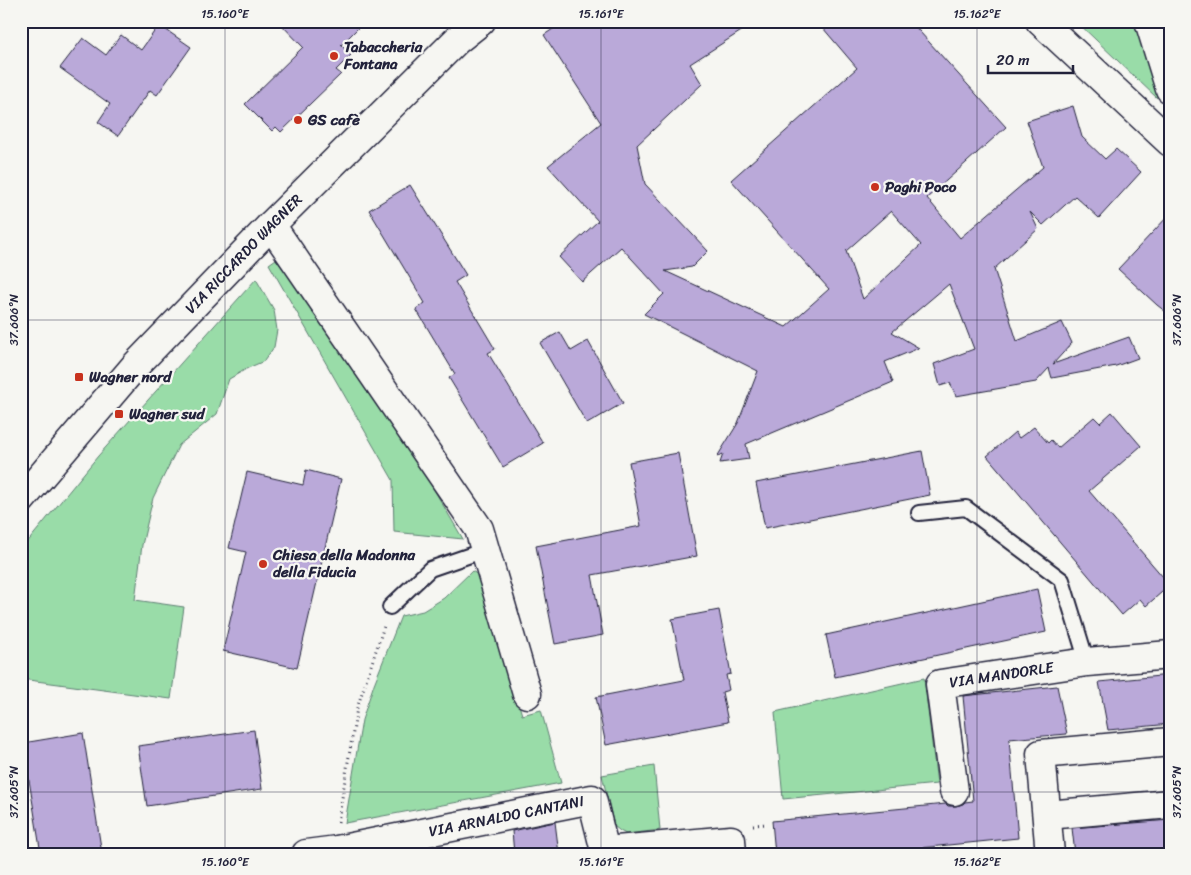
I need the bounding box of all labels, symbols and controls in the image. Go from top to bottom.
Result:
text: 15.160°E [201,3,250,25]
text: 15.161°E [578,3,625,25]
text: 15.162°E [954,3,1002,25]
place label: Tabaccheria Fontana [343,34,423,77]
scale bar [988,42,1074,74]
text: 20 m [996,47,1030,73]
marker: Tabaccheria Fontana [328,50,340,62]
place label: GS cafè [307,107,360,133]
marker: GS cafè [292,114,304,126]
place label: Paghi Poco [885,174,957,200]
marker: Paghi Poco [869,181,881,193]
street label: VIA RICCARDO WAGNER [179,188,309,320]
text: 37.606°N [3,293,25,346]
text: 37.606°N [1166,293,1188,346]
place label: Wagner nord [89,364,173,390]
marker: Wagner nord [73,371,85,383]
place label: Wagner sud [129,401,205,427]
marker: Wagner sud [113,408,125,420]
place label: Chiesa della Madonna della Fiducia [272,542,415,585]
marker: Chiesa della Madonna della Fiducia [257,558,269,570]
street label: VIA MANDORLE [948,654,1057,695]
text: 37.605°N [3,765,25,818]
text: 37.605°N [1166,765,1188,818]
street label: VIA ARNALDO CANTANI [427,788,587,844]
text: 15.160°E [201,851,250,873]
text: 15.161°E [578,851,625,873]
text: 15.162°E [954,851,1002,873]

